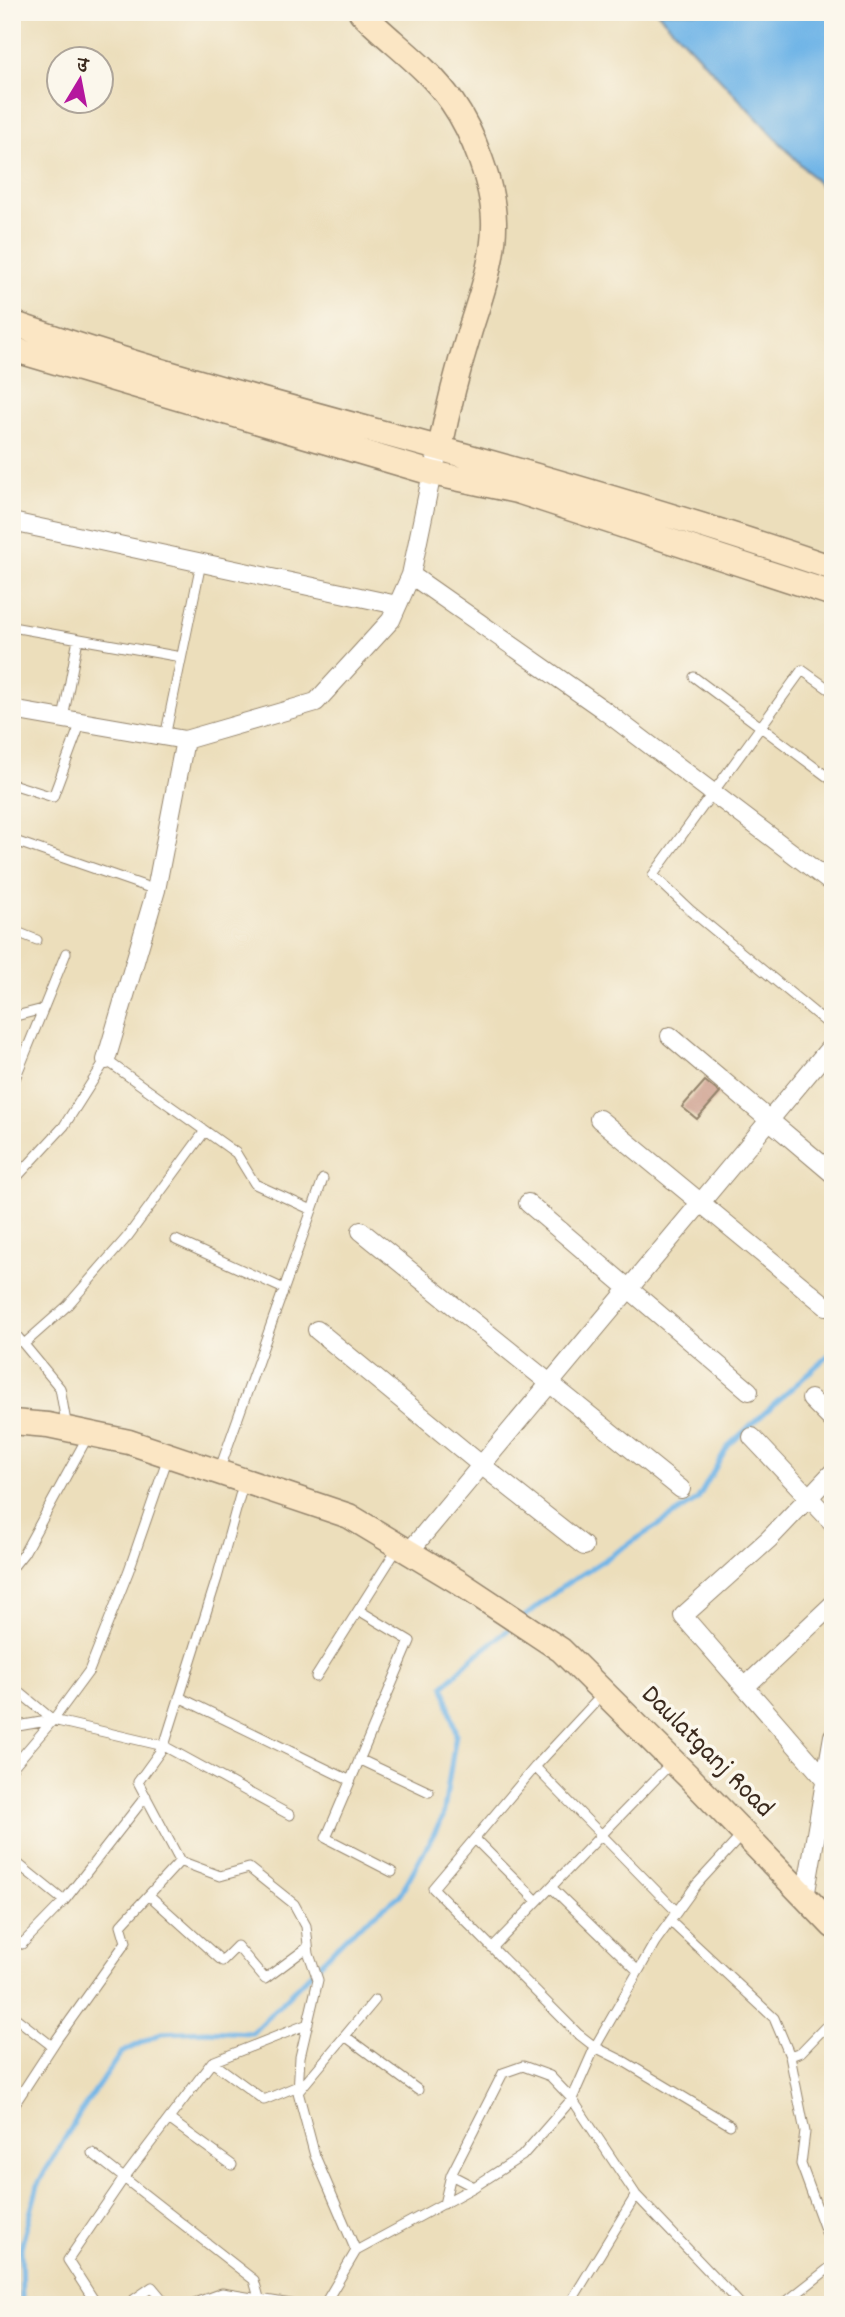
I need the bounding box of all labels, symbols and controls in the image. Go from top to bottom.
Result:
north arrow [46,46,116,116]
text: उ [74,52,91,81]
street label: Daulatganj Road [630,1677,782,1829]

